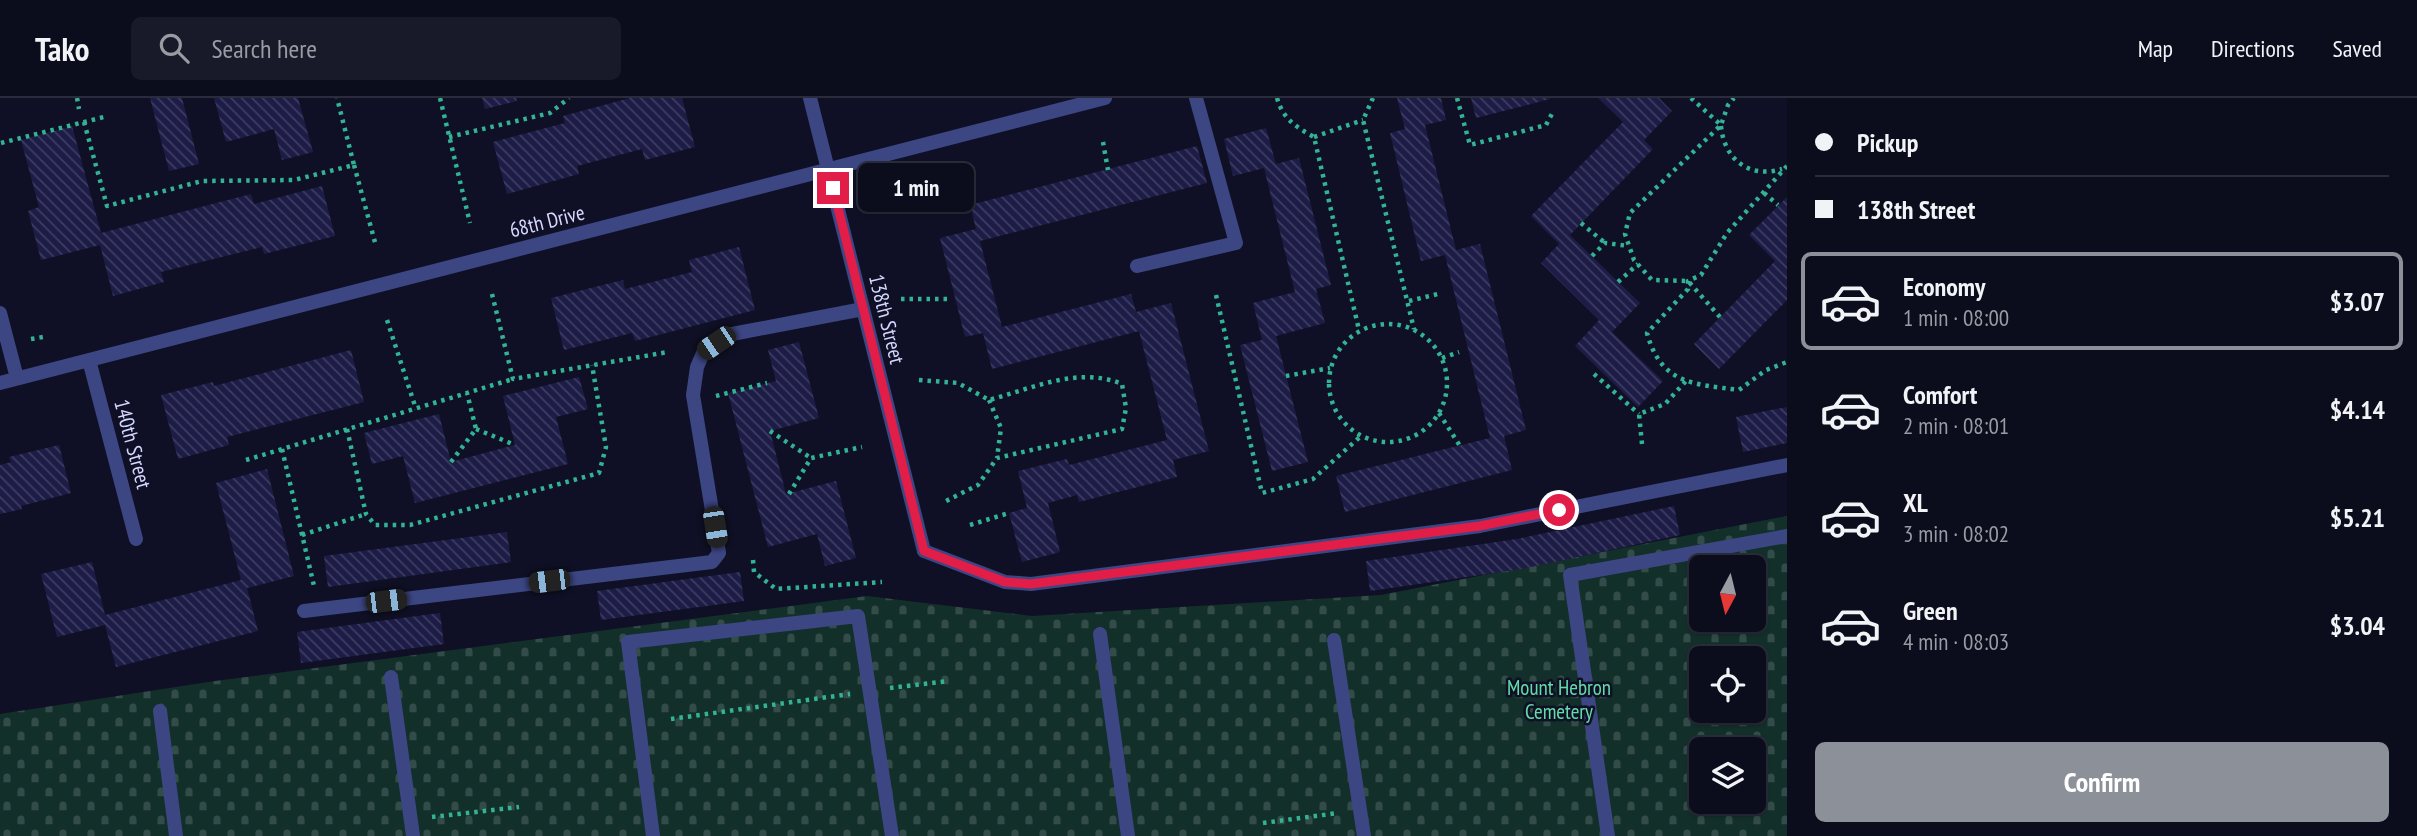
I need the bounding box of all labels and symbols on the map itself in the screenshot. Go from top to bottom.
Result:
callout: 1 min [858,164,973,212]
route end [817,172,849,204]
street label: 68th Drive [507,199,587,243]
street label: 138th Street [863,271,911,367]
car [693,323,740,363]
street label: 140th Street [108,396,158,492]
route start [1543,494,1575,526]
car [702,505,729,549]
north arrow [1689,555,1766,632]
car [527,568,572,594]
car [364,588,409,614]
park label: Mount Hebron Cemetery [1507,674,1611,725]

